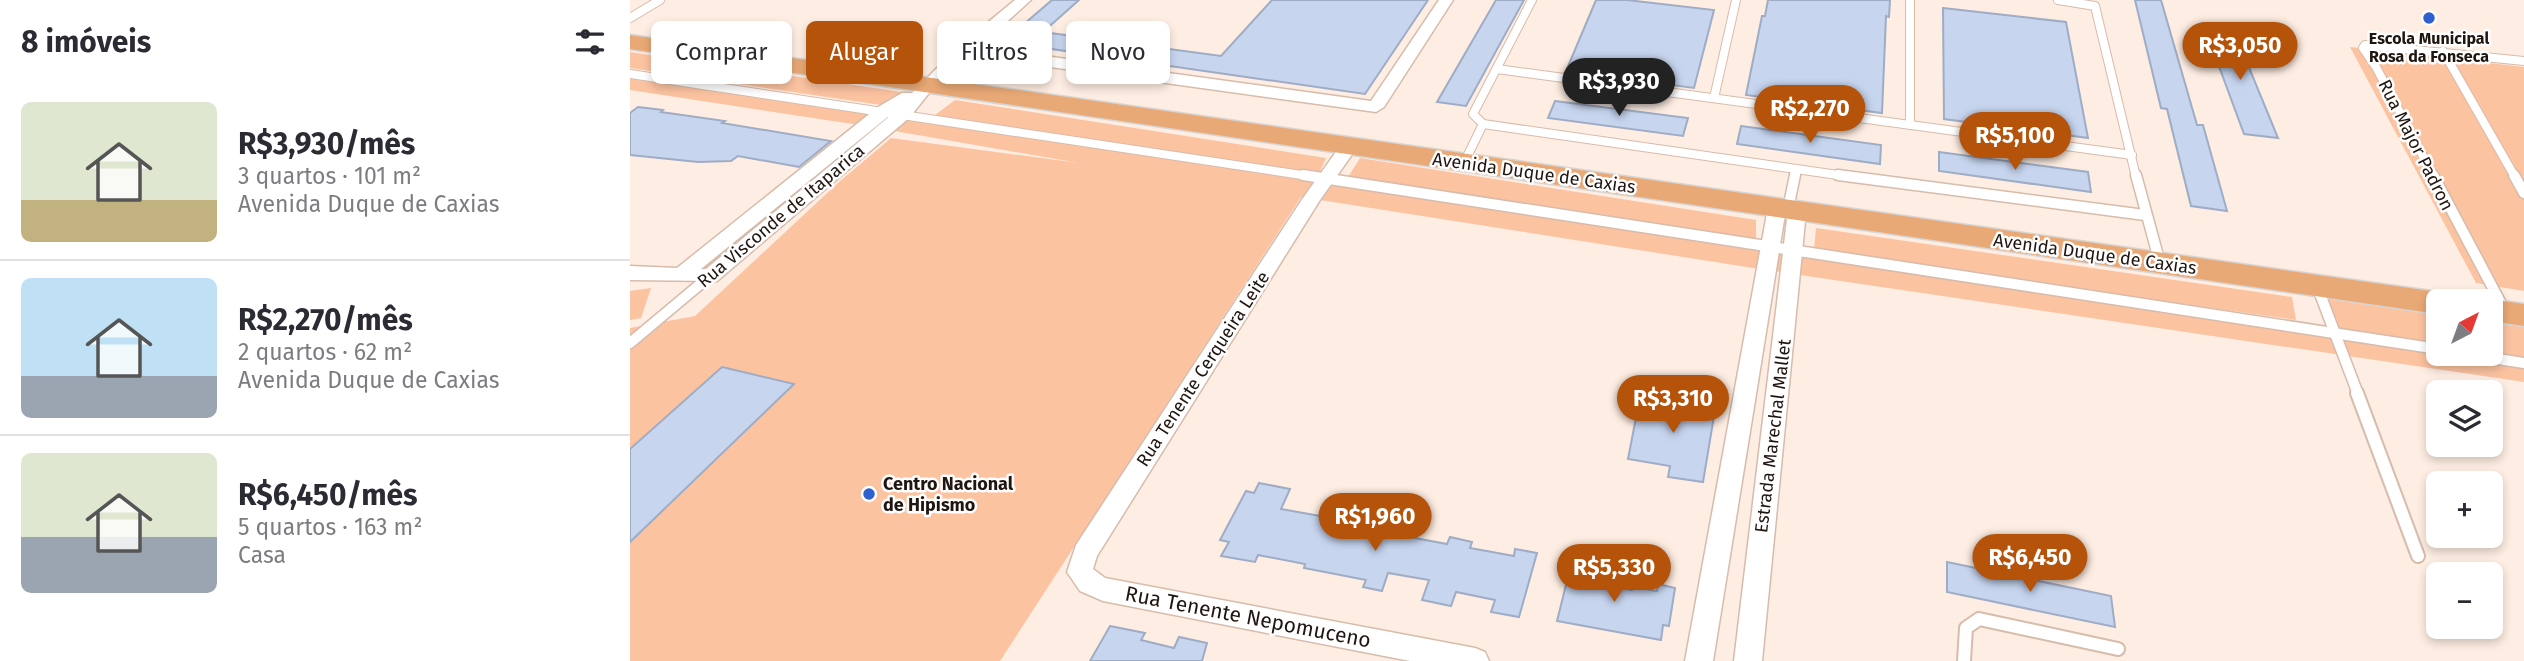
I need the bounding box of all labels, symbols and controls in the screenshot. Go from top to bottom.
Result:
marker: Escola Municipal Rosa da Fonseca [2421,10,2437,26]
chip: Comprar [651,21,792,84]
chip: Alugar [806,21,923,84]
chip: Filtros [937,21,1052,84]
chip: Novo [1066,21,1170,84]
pin: R$3,050 [2175,22,2305,82]
icon: filters [571,23,609,61]
text: 8 imóveis [21,24,151,60]
place label: Escola Municipal Rosa da Fonseca [2369,29,2489,66]
text: R$3,050 [2198,31,2282,59]
pin: R$3,930 [1554,58,1684,118]
text: R$3,930 [1578,67,1660,95]
street label: Rua Major Padron [2373,76,2459,214]
pin: R$2,270 [1745,86,1875,145]
text: R$2,270 [1770,94,1850,122]
pin: R$5,100 [1950,113,2080,172]
text: R$5,100 [1975,121,2055,149]
text: R$3,930/mês [238,126,415,162]
icon: home [77,130,161,214]
street label: Rua Visconde de Itaparica [693,140,869,292]
street label: Avenida Duque de Caxias [1431,148,1637,198]
text: 3 quartos · 101 m² [238,162,421,190]
text: Avenida Duque de Caxias [238,190,499,218]
street label: Avenida Duque de Caxias [1992,229,2198,279]
street label: Rua Tenente Cerqueira Leite [1132,267,1274,471]
north arrow [2426,289,2502,366]
map controls [2426,289,2503,639]
text: R$2,270/mês [238,302,413,338]
icon: home [77,306,161,390]
street label: Estrada Marechal Mallet [1750,337,1796,534]
text: 2 quartos · 62 m² [238,338,412,366]
text: Avenida Duque de Caxias [238,366,499,394]
pin: R$3,310 [1608,376,1738,435]
button: layers [2426,380,2503,457]
text: R$3,310 [1633,384,1713,412]
button: + [2426,471,2503,548]
place label: Centro Nacional de Hipismo [883,473,1014,516]
text: R$6,450/mês [238,477,418,513]
icon: home [77,481,161,565]
marker: Centro Nacional de Hipismo [861,486,877,502]
pin: R$1,960 [1310,494,1440,553]
text: R$1,960 [1335,502,1415,530]
text: 5 quartos · 163 m² [238,513,422,541]
pin: R$6,450 [1965,534,2095,594]
text: Casa [238,541,286,569]
text: R$6,450 [1988,543,2072,571]
pin: R$5,330 [1549,544,1679,604]
text: R$5,330 [1573,553,1655,581]
button: − [2426,562,2503,639]
street label: Rua Tenente Nepomuceno [1123,580,1373,654]

